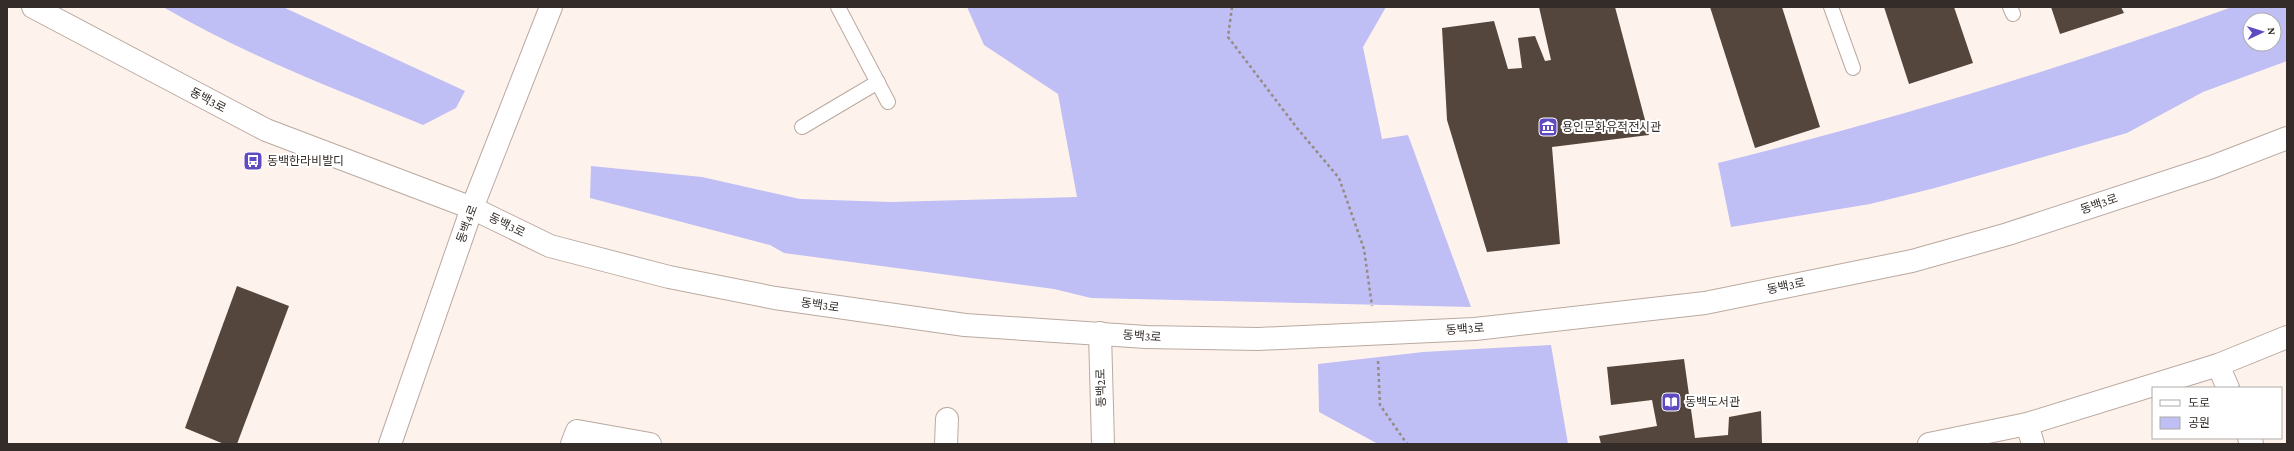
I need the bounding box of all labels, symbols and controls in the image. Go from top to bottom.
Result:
north arrow [2242,12,2282,52]
text: N [2266,27,2278,36]
street label: 동백3로 [188,85,228,115]
museum icon: 용인문화유적전시관 [1537,116,1559,138]
place label: 용인문화유적전시관 [1562,120,1661,134]
bus stop icon: 동백한라비발디 [242,150,264,172]
place label: 동백한라비발디 [267,154,344,168]
street label: 동백3로 [2078,191,2120,217]
street label: 동백4로 [454,203,480,245]
street label: 동백3로 [486,210,528,240]
street label: 동백3로 [1766,275,1806,297]
street label: 동백3로 [800,295,840,315]
street label: 동백3로 [1445,321,1485,337]
street label: 동백3로 [1122,328,1162,344]
street label: 동백2로 [1094,368,1108,408]
legend [2152,387,2282,439]
library icon: 동백도서관 [1660,391,1682,413]
place label: 동백도서관 [1685,395,1740,409]
text: 도로 [2188,396,2210,410]
text: 공원 [2188,416,2210,430]

